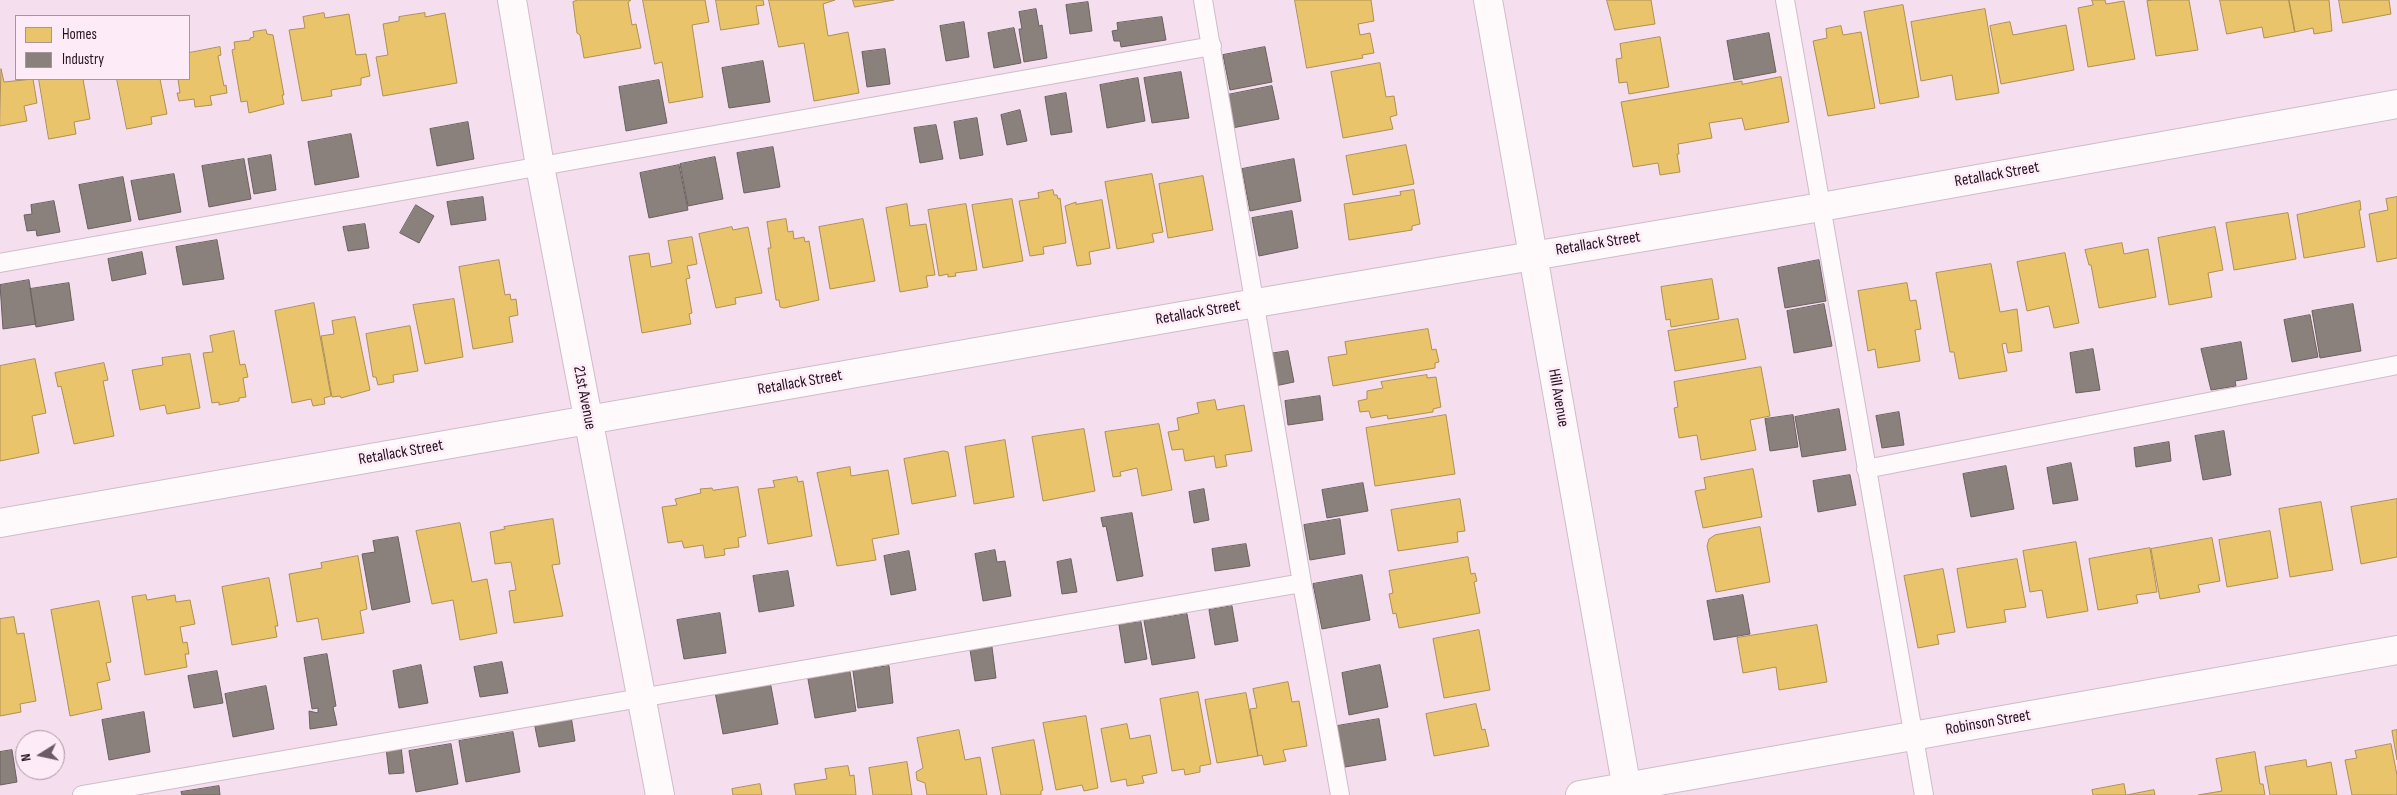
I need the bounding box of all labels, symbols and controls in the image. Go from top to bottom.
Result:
legend [15,15,190,80]
text: Homes [62,25,97,44]
text: Industry [62,50,104,69]
street label: Retallack Street [1953,158,2041,192]
street label: Retallack Street [1554,228,1642,260]
street label: Retallack Street [1154,296,1242,330]
street label: 21st Avenue [568,364,600,432]
street label: Retallack Street [756,366,844,400]
street label: Hill Avenue [1543,367,1573,429]
street label: Retallack Street [357,436,445,470]
street label: Robinson Street [1944,706,2032,740]
north arrow [15,730,65,780]
text: N [17,752,35,763]

